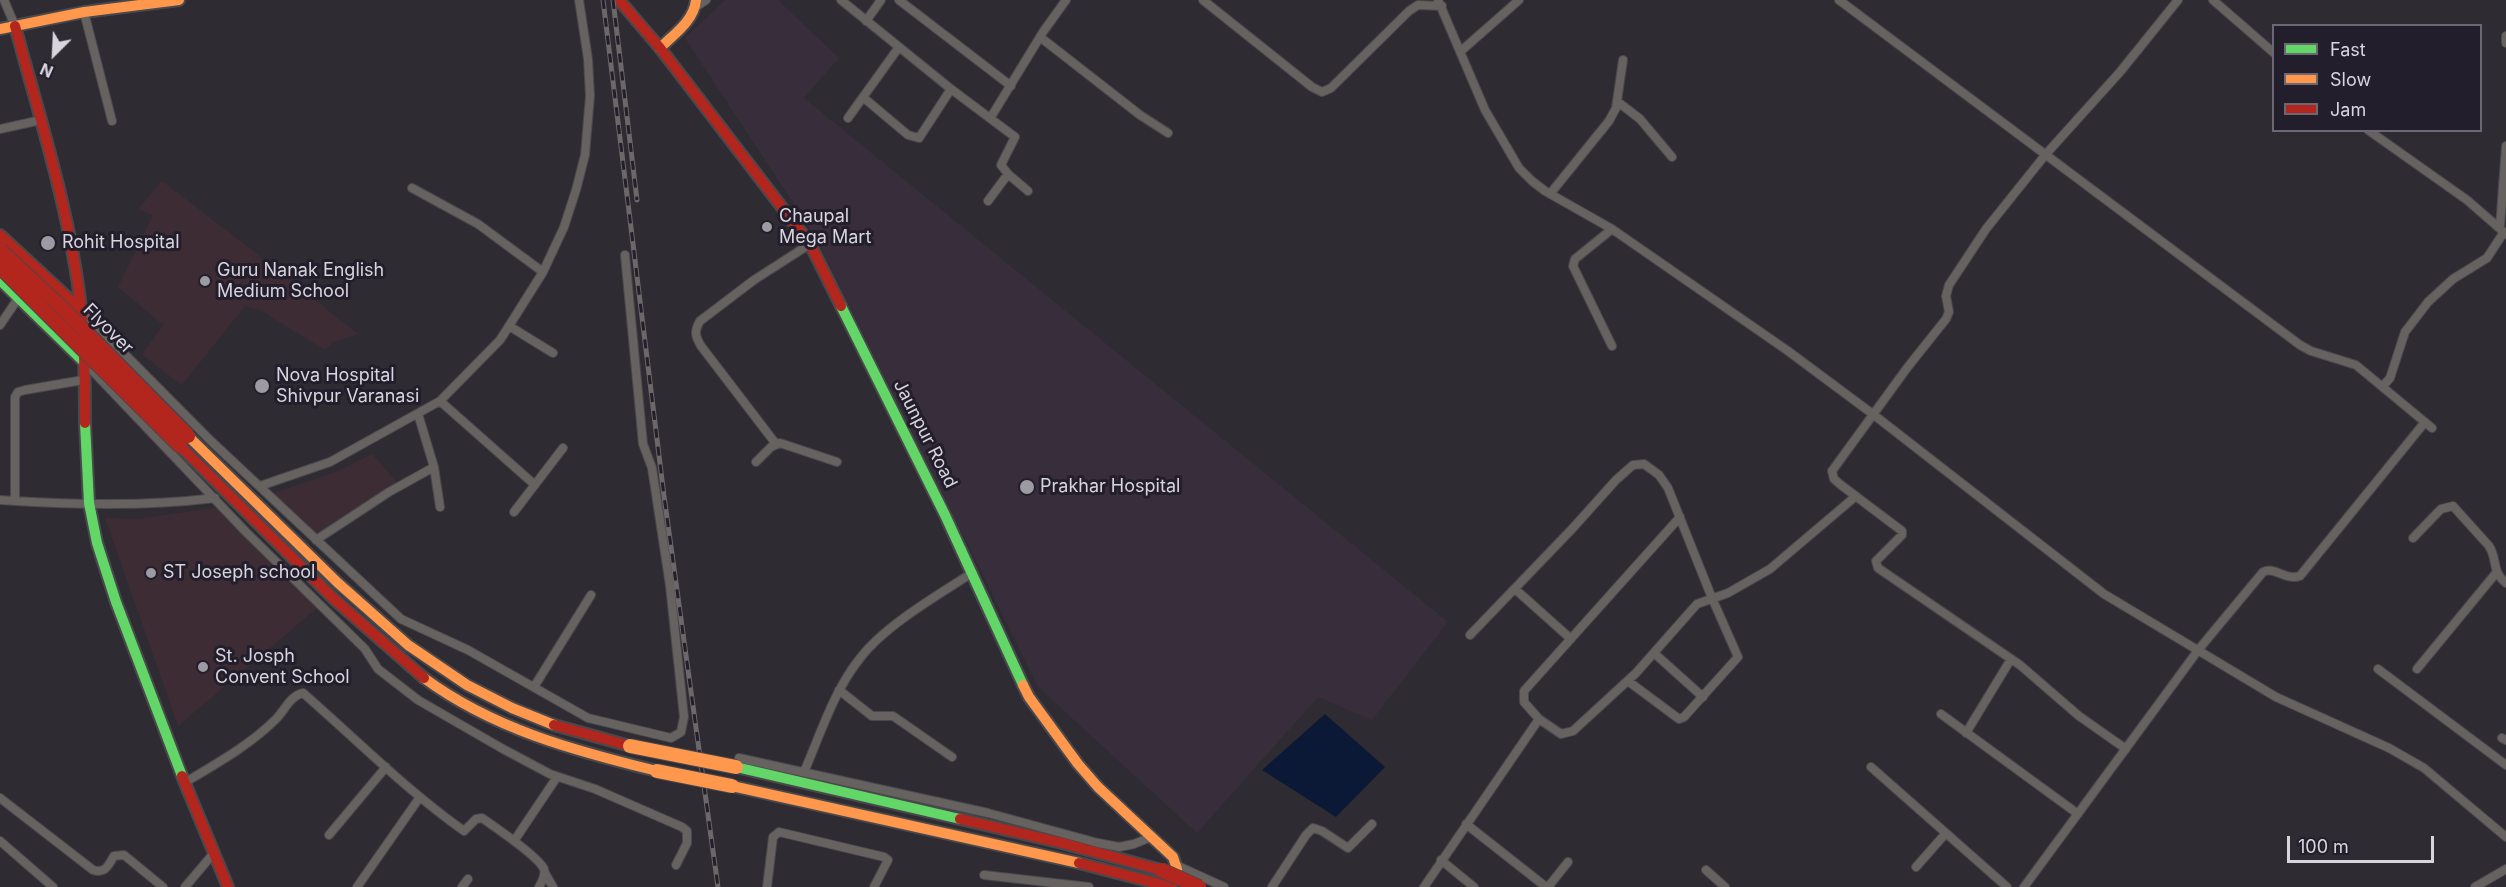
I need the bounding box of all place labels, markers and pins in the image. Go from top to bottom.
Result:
place label: Chaupal Mega Mart [779,206,871,248]
marker: Chaupal Mega Mart [760,220,774,234]
place label: Rohit Hospital [62,232,180,254]
marker: Rohit Hospital [39,234,57,252]
place label: Guru Nanak English Medium School [217,260,384,302]
marker: Guru Nanak English Medium School [198,274,212,288]
place label: Nova Hospital Shivpur Varanasi [276,365,419,407]
marker: Nova Hospital Shivpur Varanasi [253,377,271,395]
place label: Prakhar Hospital [1040,476,1180,498]
marker: Prakhar Hospital [1018,478,1036,496]
place label: ST Joseph school [163,562,315,584]
marker: ST Joseph school [144,566,158,580]
place label: St. Josph Convent School [215,646,350,688]
marker: St. Josph Convent School [196,660,210,674]

